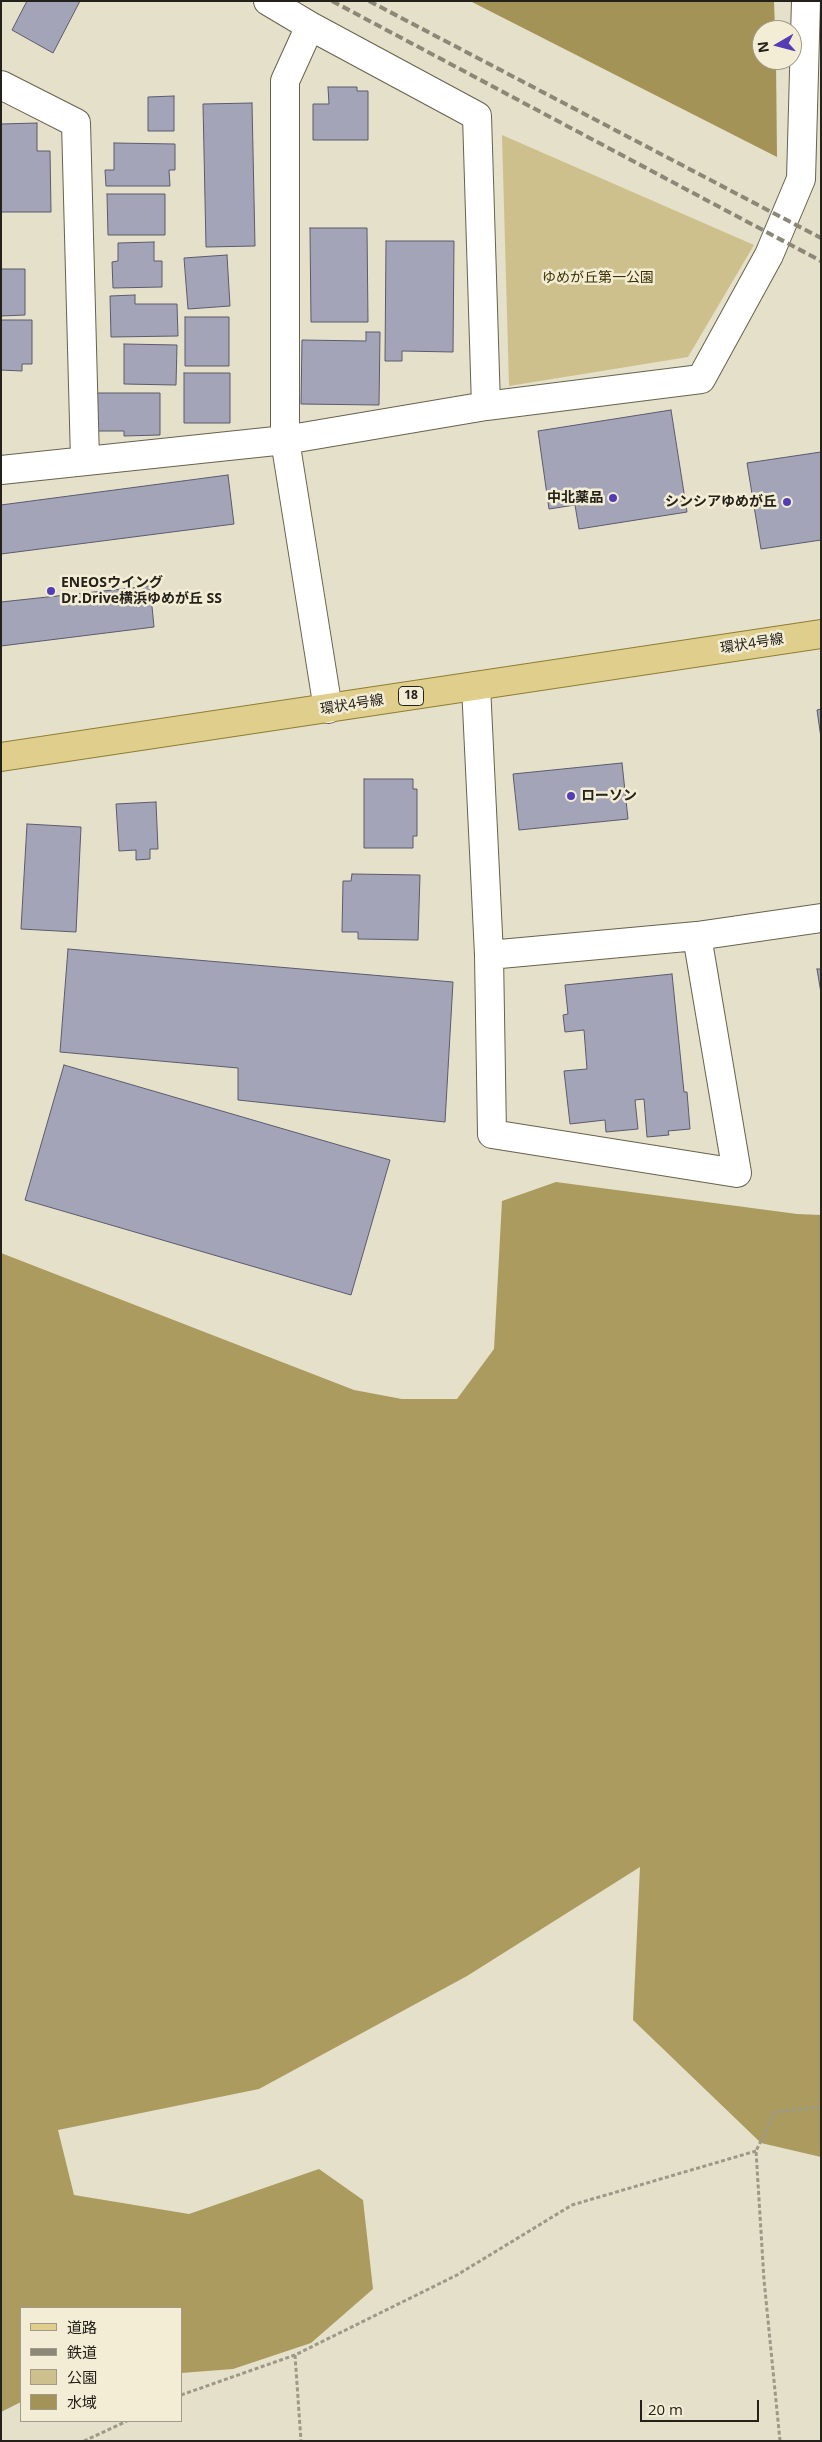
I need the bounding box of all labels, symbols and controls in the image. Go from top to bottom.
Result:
north arrow [752,20,802,70]
text: N [752,40,773,54]
park label: ゆめが丘第一公園 [542,270,654,286]
place label: 中北薬品 [547,490,603,506]
marker: 中北薬品 [607,492,619,504]
place label: シンシアゆめが丘 [665,494,777,510]
marker: シンシアゆめが丘 [781,496,793,508]
place label: ENEOSウイング Dr.Drive横浜ゆめが丘 SS [61,575,222,608]
marker: ENEOSウイング Dr.Drive横浜ゆめが丘 SS [45,585,57,597]
street label: 環状4号線 [719,631,785,657]
road number: 18 [398,686,424,706]
street label: 環状4号線 [319,692,385,718]
place label: ローソン [581,788,637,804]
marker: ローソン [565,790,577,802]
legend [20,2307,182,2422]
text: 道路 [67,2317,97,2337]
text: 鉄道 [67,2342,97,2362]
text: 公園 [67,2367,97,2387]
scale bar [642,2390,761,2422]
text: 水域 [67,2392,97,2412]
text: 20 m [648,2399,683,2419]

